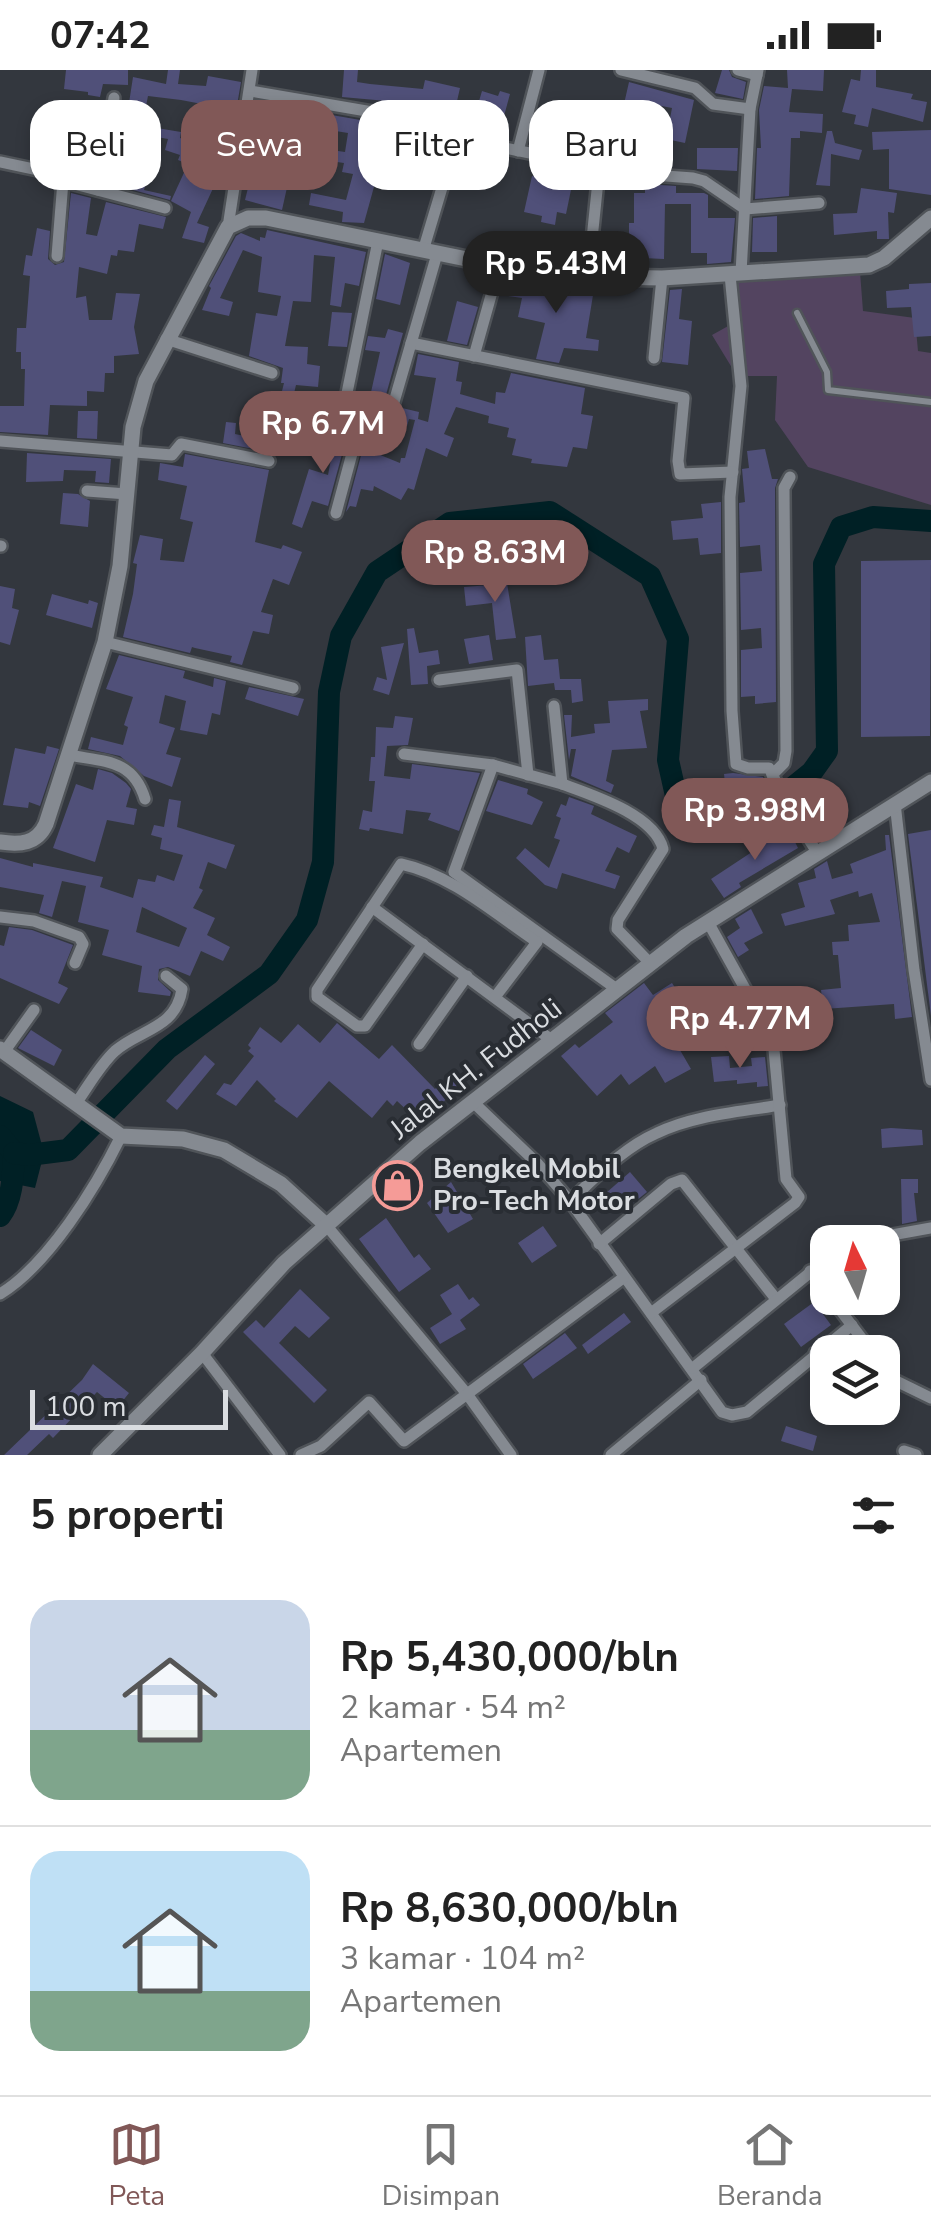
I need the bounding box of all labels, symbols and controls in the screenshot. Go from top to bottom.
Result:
text: 07:42 [50,10,151,61]
chip: Beli [30,100,161,190]
chip: Sewa [181,100,338,190]
chip: Filter [358,100,509,190]
chip: Baru [529,100,673,190]
pin: Rp 5.43M [453,231,659,316]
text: Rp 5.43M [484,242,628,285]
pin: Rp 6.7M [231,391,415,476]
text: Rp 6.7M [261,402,385,445]
pin: Rp 8.63M [392,520,598,605]
text: Rp 8.63M [423,531,567,574]
pin: Rp 3.98M [652,778,858,863]
text: Rp 3.98M [683,789,827,832]
pin: Rp 4.77M [637,986,843,1071]
street label: Jalal KH. Fudholi [381,990,570,1149]
text: Rp 4.77M [668,997,812,1040]
place label: Bengkel Mobil Pro-Tech Motor [433,1150,635,1220]
shop icon: Bengkel Mobil Pro-Tech Motor [372,1159,424,1211]
north arrow [810,1225,900,1315]
map controls [810,1225,900,1425]
button: layers [810,1335,900,1425]
scale bar [30,1385,228,1430]
text: 100 m [45,1388,127,1426]
text: 5 properti [30,1487,225,1544]
icon: filters [846,1488,901,1543]
text: Rp 5,430,000/bln [340,1629,679,1686]
icon: home [110,1640,230,1760]
text: 2 kamar · 54 m² [340,1686,566,1729]
text: Apartemen [340,1729,502,1772]
text: Rp 8,630,000/bln [340,1880,679,1937]
icon: home [110,1891,230,2011]
text: 3 kamar · 104 m² [340,1937,585,1980]
text: Apartemen [340,1980,502,2023]
tab: Peta [108,2117,165,2215]
tab: Disimpan [382,2117,500,2215]
tab: Beranda [717,2117,823,2215]

